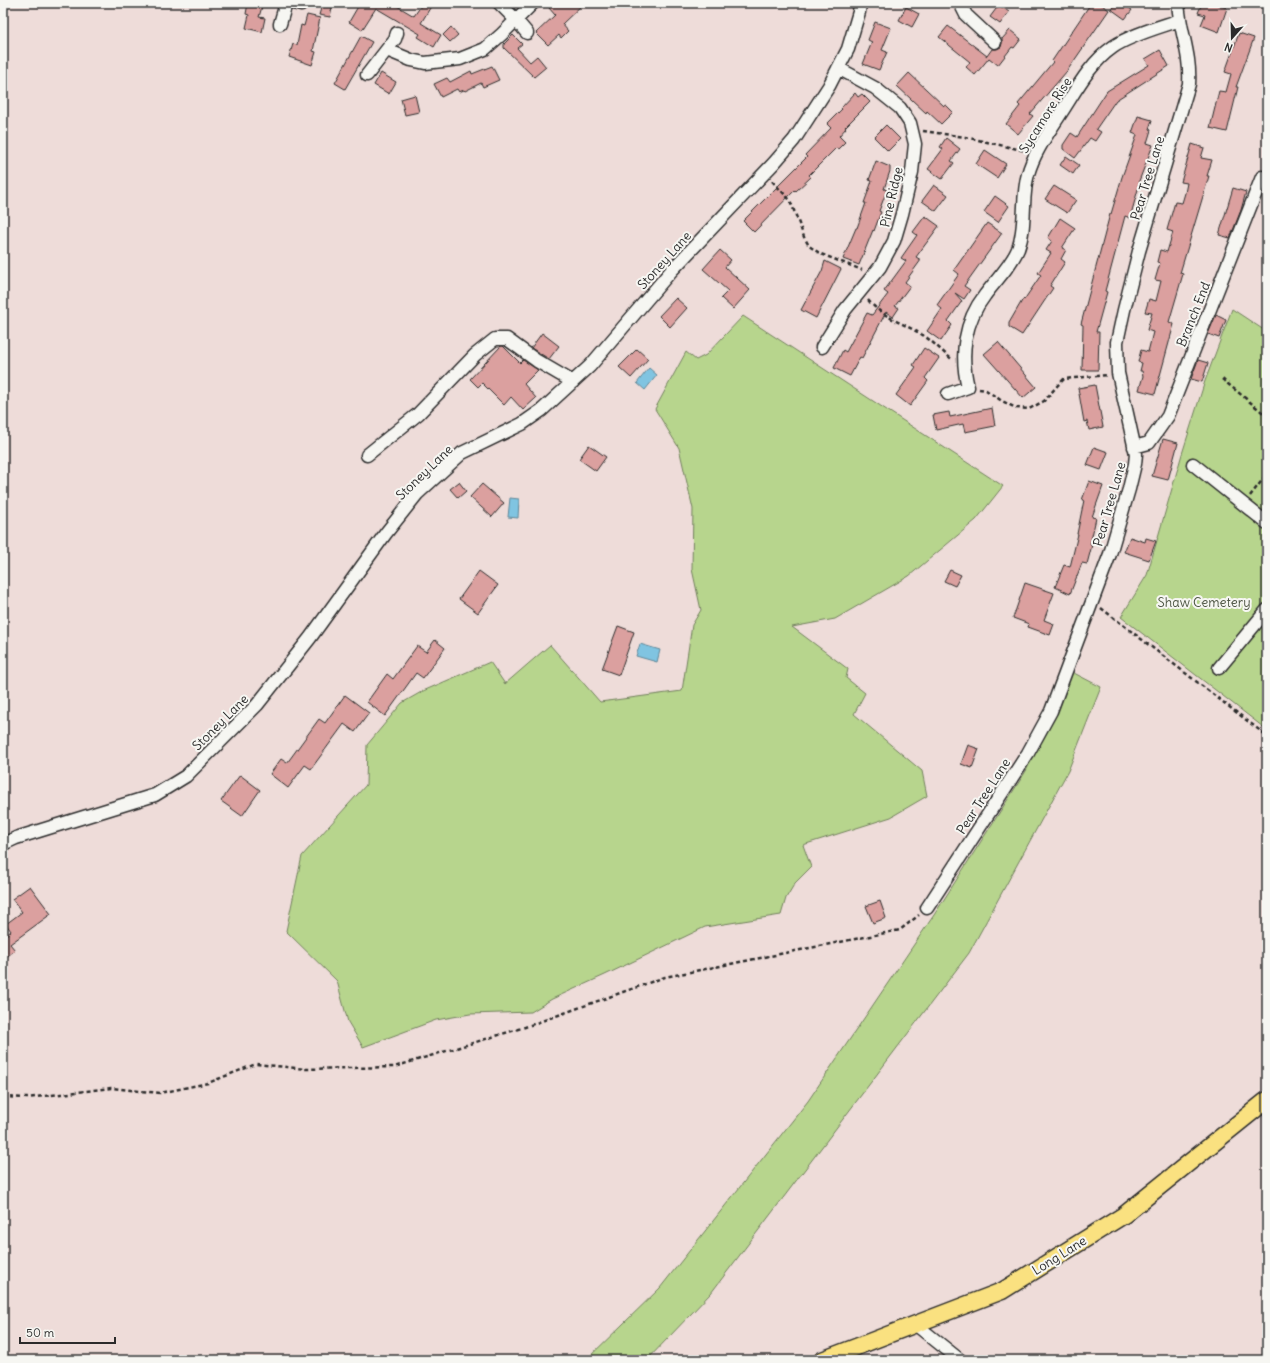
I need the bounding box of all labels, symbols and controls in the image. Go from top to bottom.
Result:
north arrow [1212,18,1252,58]
text: N [1223,40,1235,55]
street label: Sycamore Rise [1015,74,1076,156]
street label: Pear Tree Lane [1127,134,1168,222]
street label: Pine Ridge [876,165,907,229]
street label: Stoney Lane [634,228,695,293]
street label: Branch End [1173,279,1214,349]
street label: Stoney Lane [392,441,456,504]
street label: Pear Tree Lane [1089,460,1130,548]
park label: Shaw Cemetery [1157,594,1251,611]
street label: Stoney Lane [189,691,252,754]
street label: Pear Tree Lane [953,755,1014,837]
street label: Long Lane [1029,1232,1090,1279]
scale bar [20,1319,115,1345]
text: 50 m [26,1325,55,1340]

